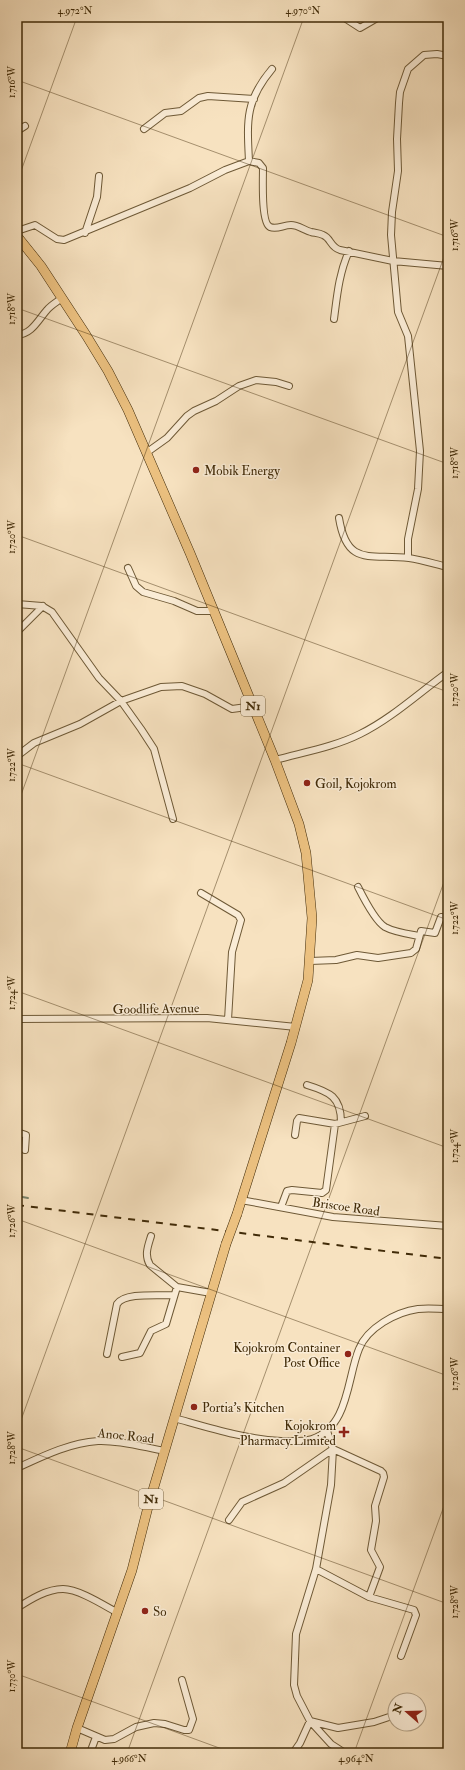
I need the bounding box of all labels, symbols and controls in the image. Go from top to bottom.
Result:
text: 4.972°N [58,5,92,17]
text: 4.970°N [286,5,320,17]
text: 1.716°W [6,65,18,98]
text: 1.716°W [449,218,461,251]
text: 1.718°W [6,292,18,325]
text: 1.718°W [449,446,461,479]
place label: Mobik Energy [204,463,280,480]
marker: Mobik Energy [191,465,201,475]
text: 1.720°W [6,519,18,554]
text: 1.720°W [449,672,461,707]
road number: N1 [241,696,265,716]
text: 1.722°W [6,747,18,782]
place label: Goil, Kojokrom [315,776,396,792]
marker: Goil, Kojokrom [302,778,312,788]
text: 1.722°W [449,900,461,935]
text: 1.724°W [6,975,18,1010]
street label: Goodlife Avenue [113,1000,200,1018]
text: 1.724°W [449,1128,461,1163]
street label: Briscoe Road [311,1194,381,1220]
text: 1.726°W [6,1203,18,1238]
place label: Kojokrom Container Post Office [233,1340,341,1371]
marker: Kojokrom Container Post Office [343,1349,353,1359]
text: 1.726°W [449,1356,461,1391]
place label: Portia's Kitchen [202,1400,285,1416]
marker: Portia's Kitchen [189,1402,199,1412]
place label: Kojokrom Pharmacy Limited [240,1418,337,1450]
street label: Anoe Road [96,1425,155,1447]
marker: Kojokrom Pharmacy Limited [339,1427,349,1437]
text: 1.728°W [6,1431,18,1465]
road number: N1 [139,1489,163,1509]
text: 1.728°W [449,1585,461,1619]
place label: So [153,1604,167,1620]
marker: So [140,1606,150,1616]
text: 1.730°W [6,1659,18,1692]
north arrow [387,1692,427,1732]
text: N [390,1701,406,1717]
text: 4.966°N [111,1753,147,1765]
text: 4.964°N [338,1753,374,1765]

